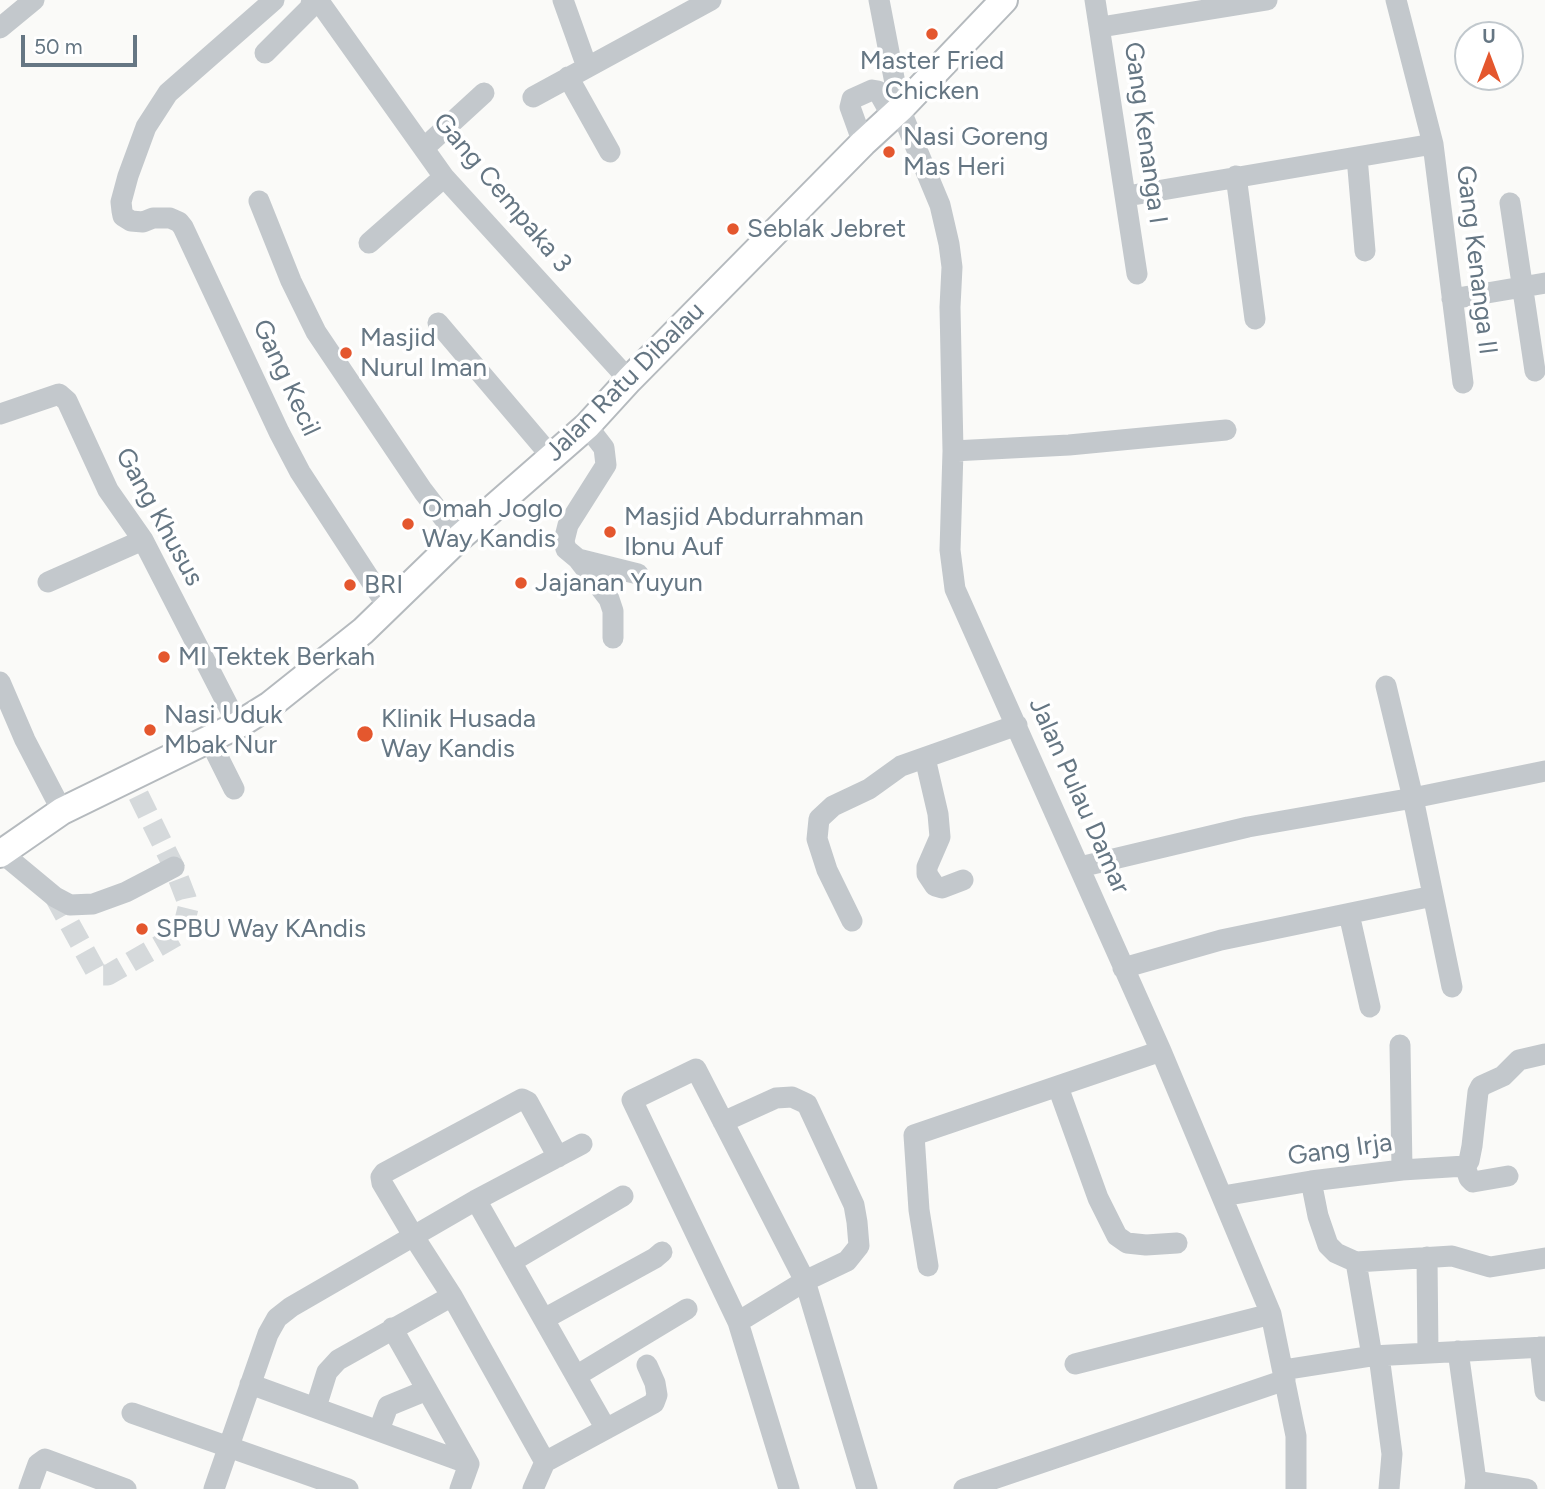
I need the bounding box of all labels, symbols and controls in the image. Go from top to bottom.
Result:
scale bar [24,21,140,65]
north arrow [1454,21,1524,91]
text: U [1482,25,1496,48]
marker: Master Fried Chicken [924,26,940,42]
text: 50 m [34,34,83,59]
street label: Gang Kenanga I [1117,40,1173,226]
place label: Master Fried Chicken [860,45,1004,106]
street label: Gang Cempaka 3 [426,107,578,279]
place label: Nasi Goreng Mas Heri [903,121,1049,182]
marker: Nasi Goreng Mas Heri [881,144,897,160]
street label: Gang Kenanga II [1449,164,1503,356]
place label: Seblak Jebret [747,213,906,245]
marker: Seblak Jebret [725,221,741,237]
street label: Jalan Ratu Dibalau [539,296,711,468]
street label: Gang Kecil [245,315,327,441]
place label: Masjid Nurul Iman [360,322,487,384]
marker: Masjid Nurul Iman [338,345,354,361]
street label: Gang Khusus [108,443,210,591]
place label: Omah Joglo Way Kandis [422,493,563,554]
place label: Masjid Abdurrahman Ibnu Auf [624,501,864,562]
marker: Omah Joglo Way Kandis [400,516,416,532]
marker: Masjid Abdurrahman Ibnu Auf [602,524,618,540]
place label: Jajanan Yuyun [535,567,703,599]
place label: BRI [364,569,403,601]
marker: Jajanan Yuyun [513,575,529,591]
marker: BRI [342,577,358,593]
place label: MI Tektek Berkah [178,641,375,673]
marker: MI Tektek Berkah [156,649,172,665]
street label: Jalan Pulau Damar [1022,693,1136,899]
place label: Nasi Uduk Mbak Nur [164,699,283,760]
place label: Klinik Husada Way Kandis [381,703,536,764]
marker: Nasi Uduk Mbak Nur [142,722,158,738]
marker: Klinik Husada Way Kandis [355,724,375,744]
place label: SPBU Way KAndis [156,913,366,945]
marker: SPBU Way KAndis [134,921,150,937]
street label: Gang Irja [1286,1127,1394,1173]

